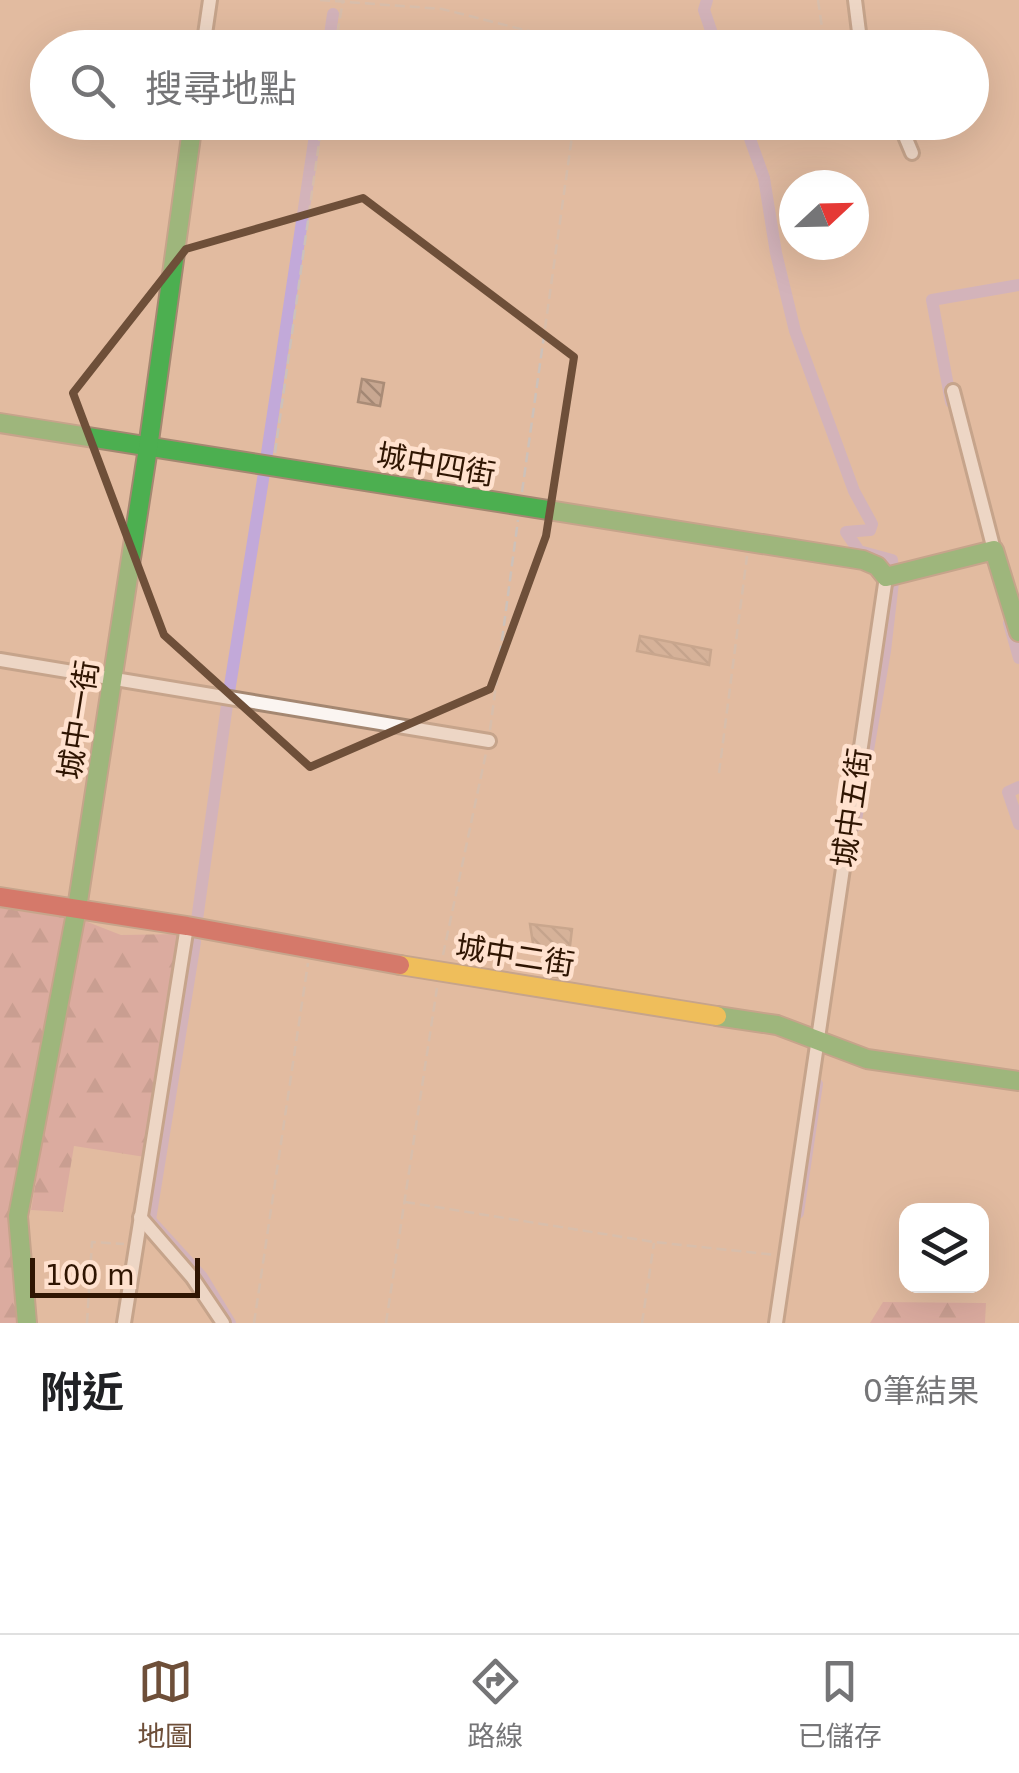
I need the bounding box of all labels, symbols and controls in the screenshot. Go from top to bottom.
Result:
search box [30,30,989,140]
icon: search [65,58,120,113]
text: 搜尋地點 [145,67,297,111]
north arrow [779,170,869,260]
street label: 城中四街 [374,437,498,492]
street label: 城中一街 [52,658,105,782]
street label: 城中五街 [826,746,877,870]
street label: 城中二街 [453,929,577,982]
map controls [899,1203,989,1293]
button: layers [899,1203,989,1293]
scale bar [30,1253,200,1298]
text: 100 m [45,1259,135,1292]
text: 附近 [40,1368,124,1417]
text: 0筆結果 [863,1372,979,1410]
tab: 地圖 [137,1654,193,1754]
tab: 路線 [467,1654,524,1754]
tab: 已儲存 [798,1654,882,1754]

